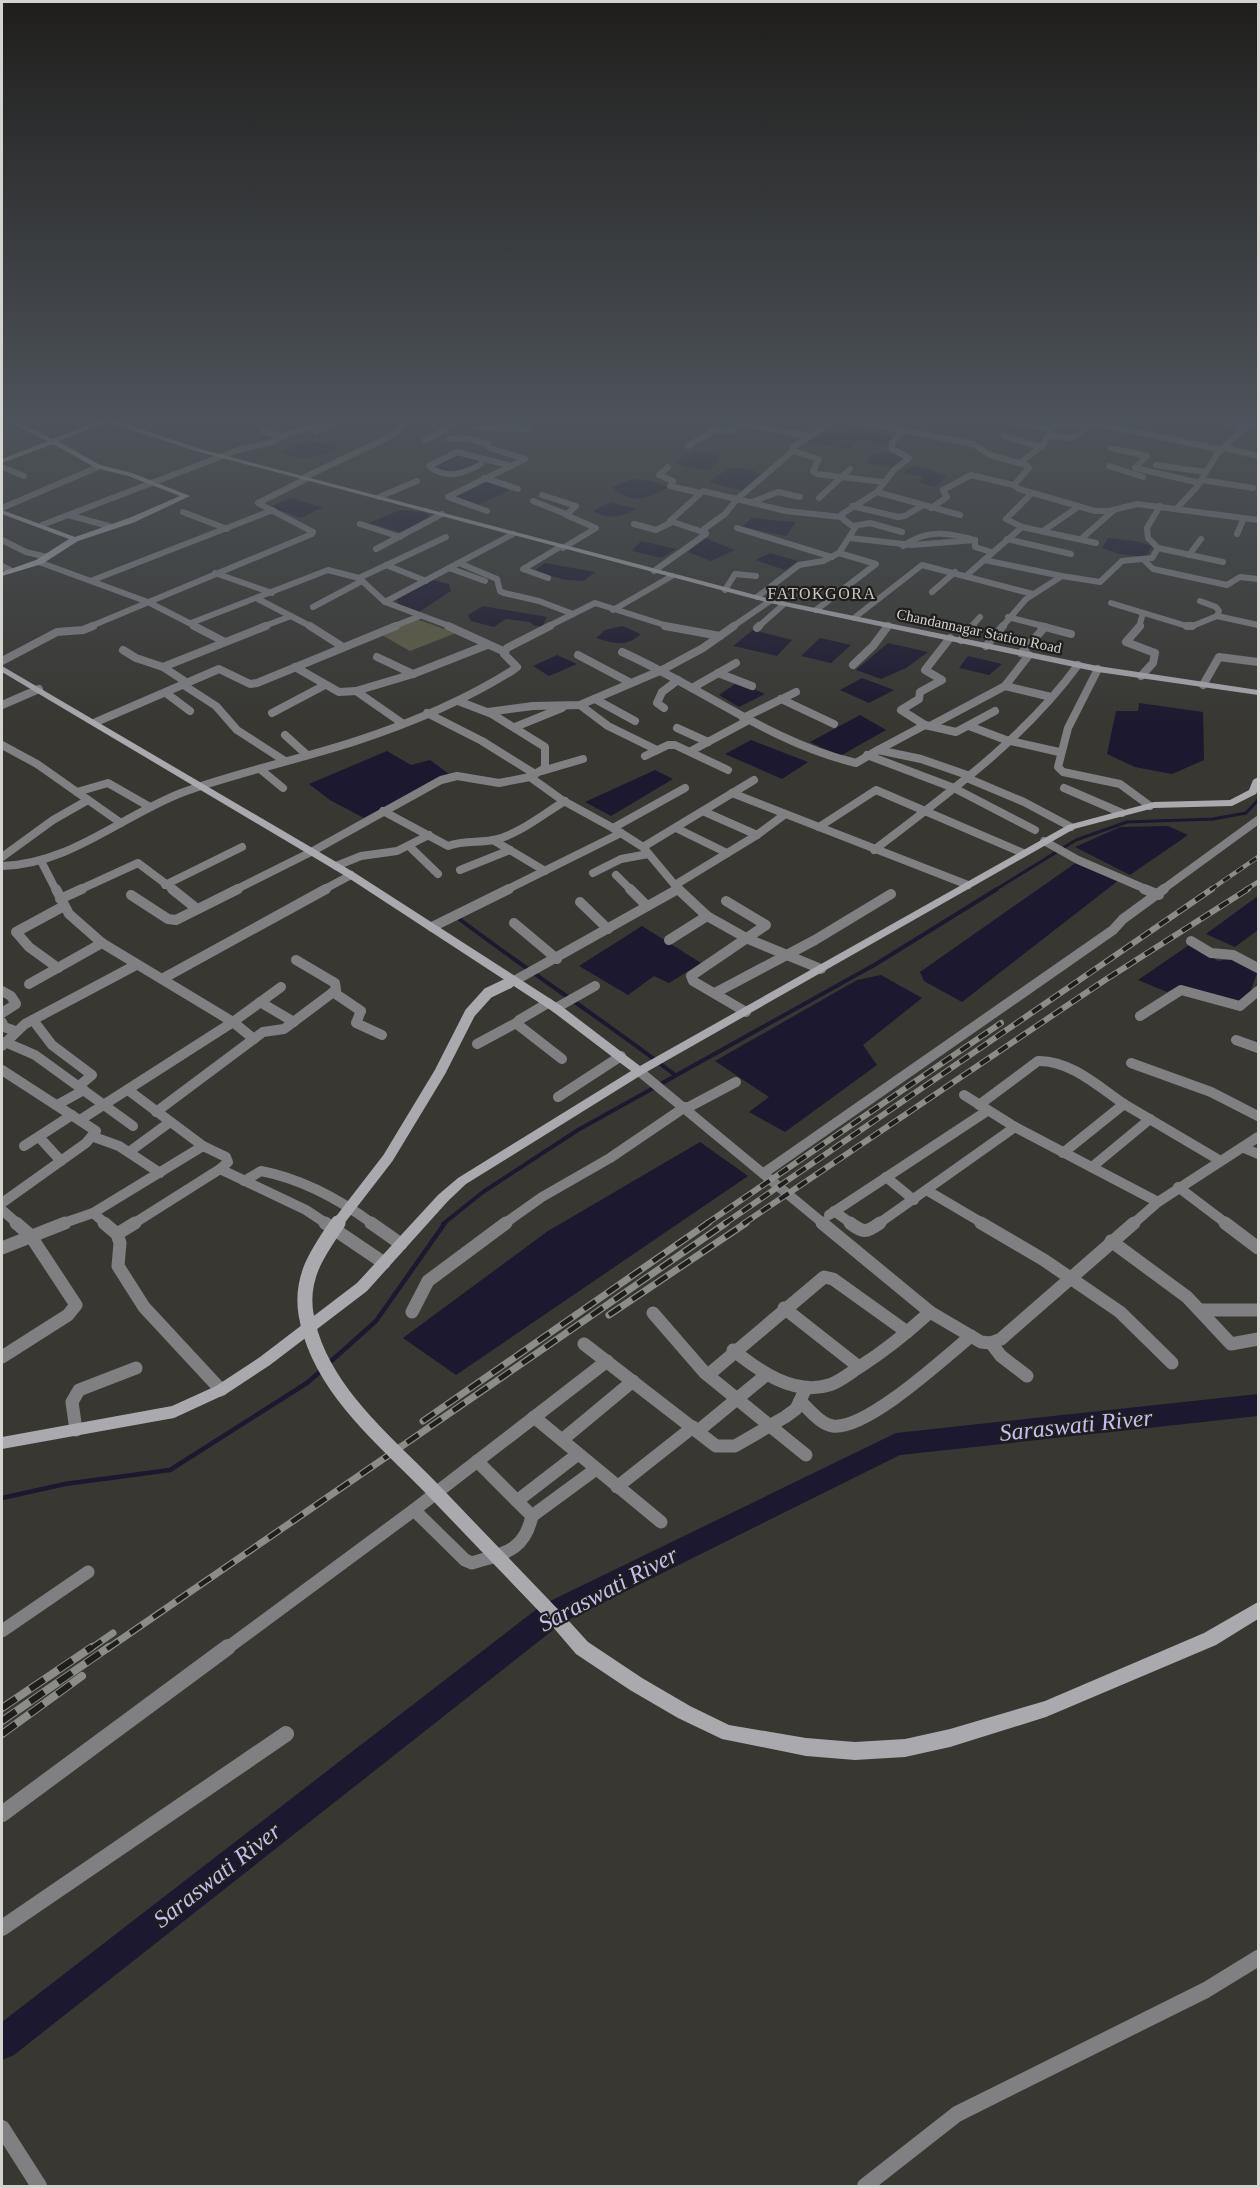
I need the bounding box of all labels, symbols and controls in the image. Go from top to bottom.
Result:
district label: FATOKGORA [768,585,876,602]
street label: Chandannagar Station Road [895,606,1063,656]
water label: Saraswati River [998,1404,1155,1446]
water label: Saraswati River [534,1541,683,1637]
water label: Saraswati River [148,1817,286,1933]

